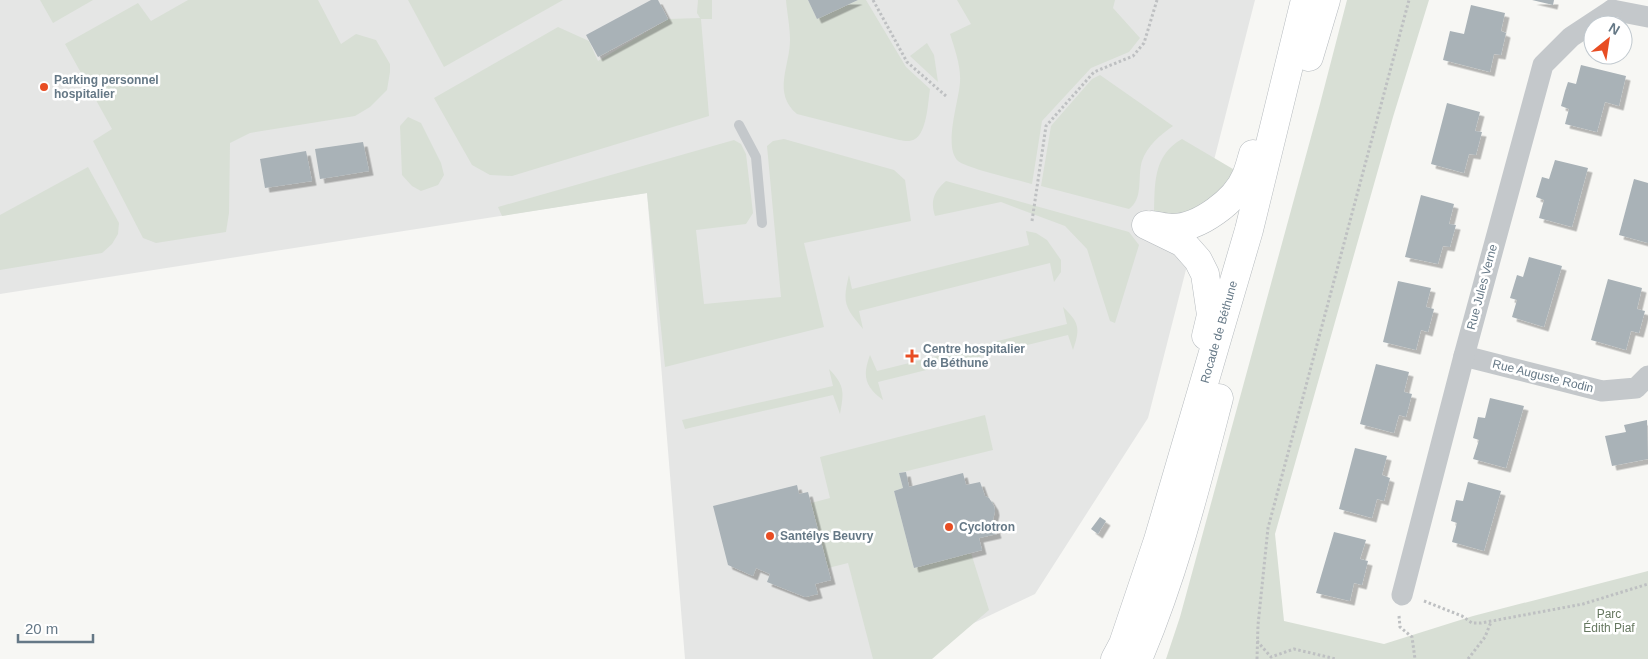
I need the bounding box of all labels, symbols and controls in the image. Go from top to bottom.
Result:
north arrow [1583,15,1633,65]
text: N [1606,19,1623,38]
place label: Parking personnel hospitalier [54,73,159,101]
marker: Parking personnel hospitalier [38,81,50,93]
street label: Rue Jules Verne [1464,242,1500,331]
street label: Rocade de Béthune [1198,279,1240,385]
place label: Centre hospitalier de Béthune [923,342,1025,370]
marker: Centre hospitalier de Béthune [905,349,919,363]
street label: Rue Auguste Rodin [1491,357,1595,395]
place label: Cyclotron [959,520,1015,534]
marker: Cyclotron [943,521,955,533]
place label: Santélys Beuvry [780,529,874,543]
marker: Santélys Beuvry [764,530,776,542]
park label: Parc Édith Piaf [1583,607,1635,635]
scale bar [18,612,92,644]
text: 20 m [25,620,58,637]

